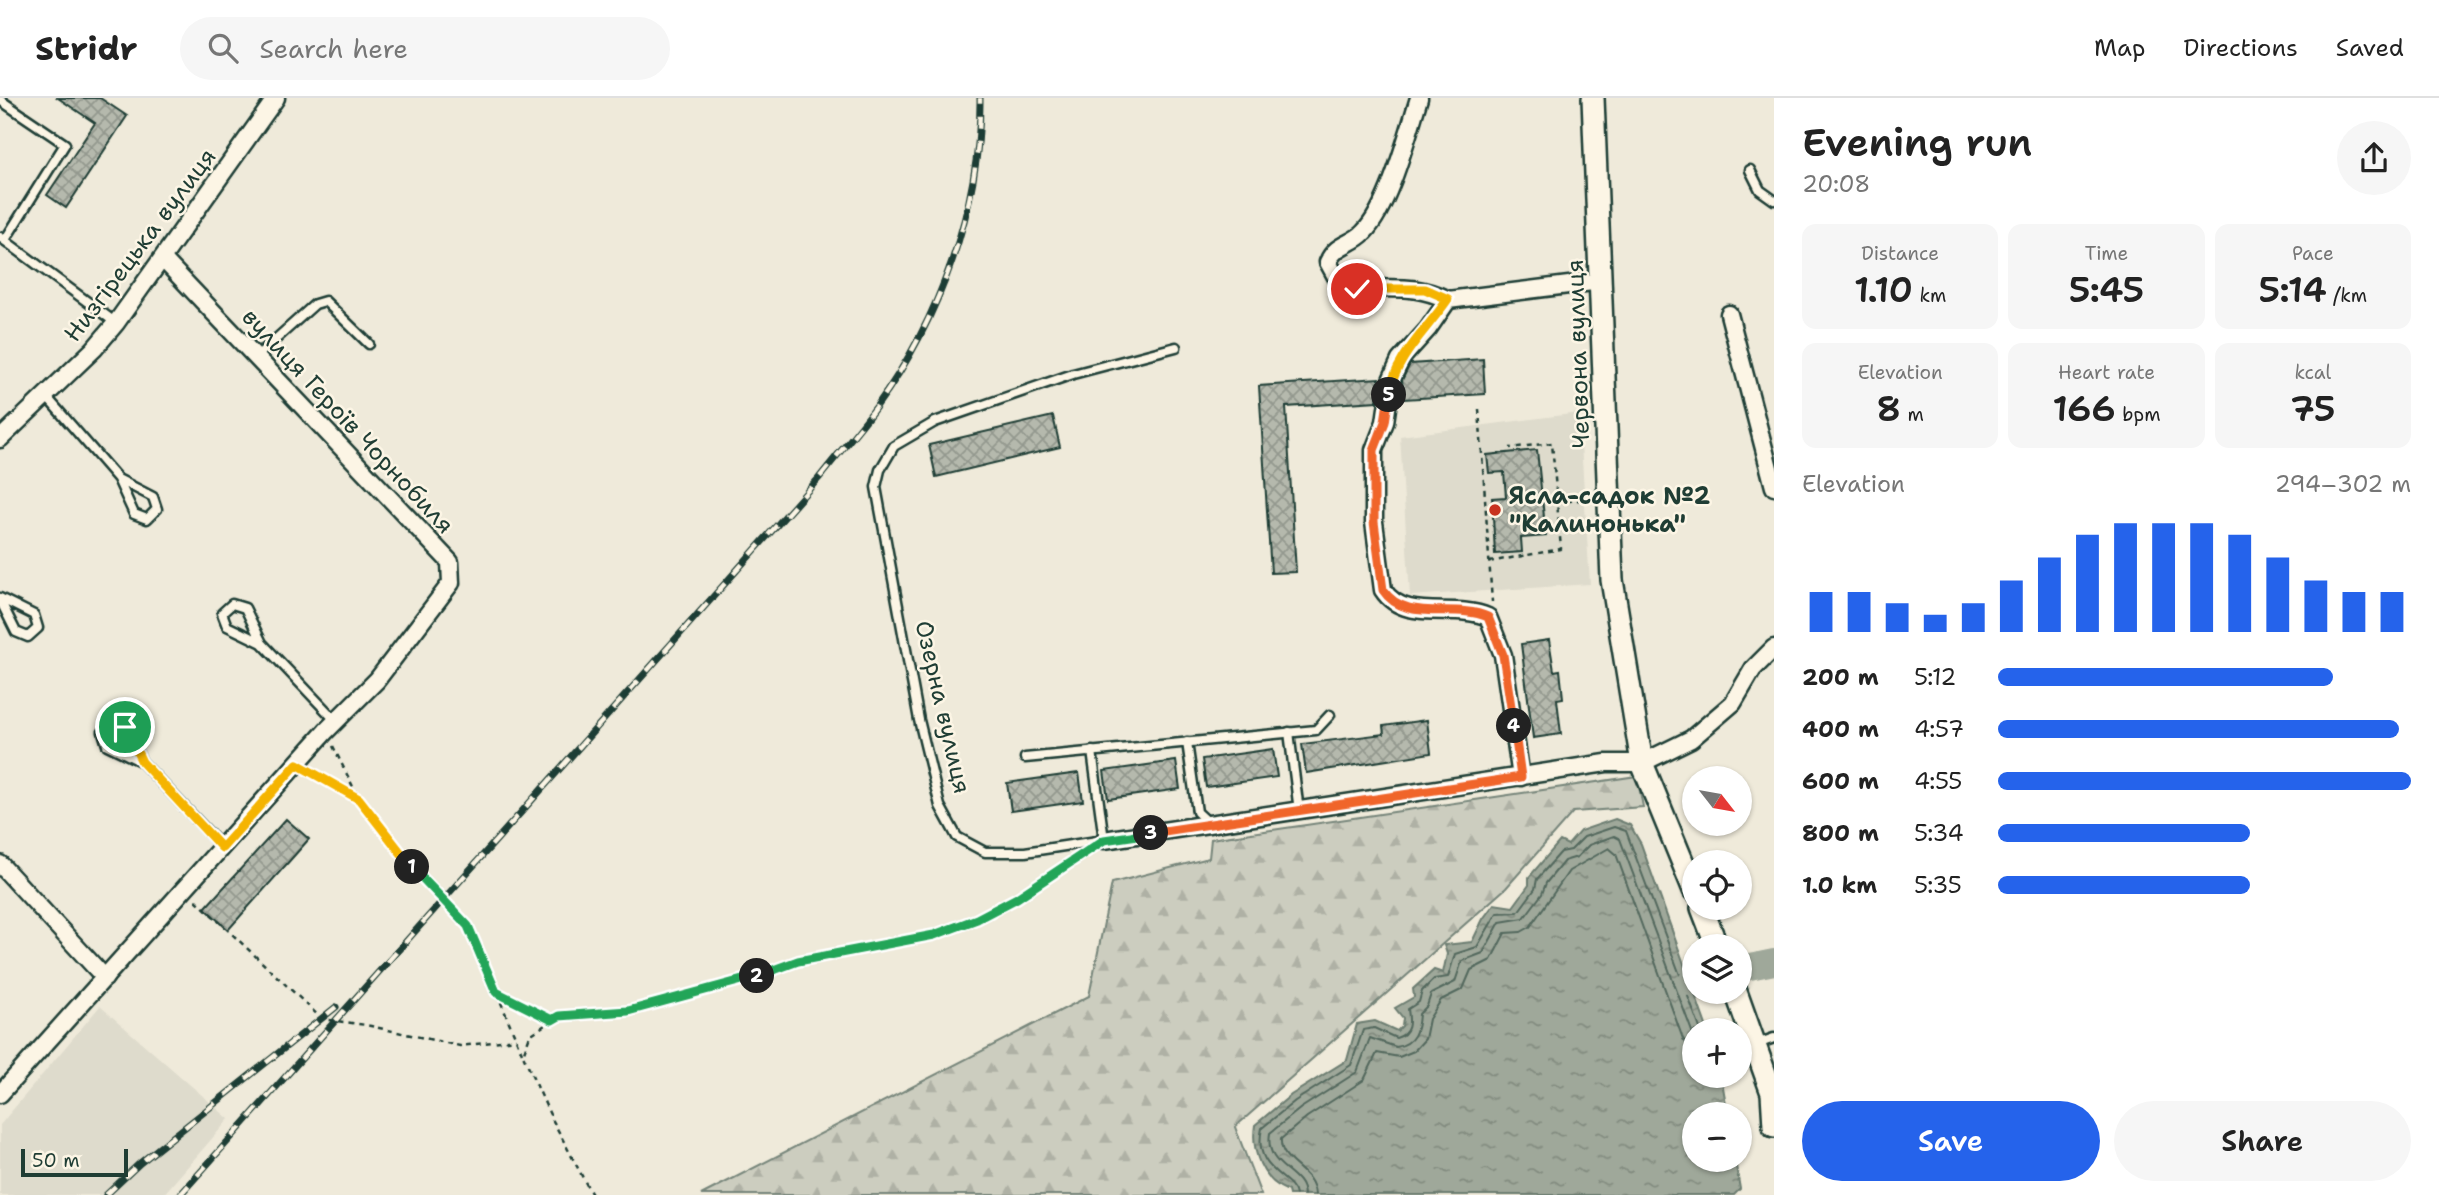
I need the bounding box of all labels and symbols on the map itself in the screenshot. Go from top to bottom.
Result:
street label: Низгірецька вулиця [57,142,223,348]
pin [1327,259,1387,319]
street label: Червона вулиця [1559,259,1597,449]
street label: вулиця Героїв Чорнобиля [235,301,461,541]
pin: 5 [1372,378,1406,412]
place label: Ясла-садок №2 "Калинонька" [1509,480,1710,540]
marker: Ясла-садок №2 "Калинонька" [1487,502,1503,518]
street label: Озерна вулиця [908,617,978,797]
pin [95,697,155,757]
pin: 4 [1496,708,1532,744]
north arrow [1682,766,1752,836]
pin: 3 [1134,816,1168,850]
pin: 1 [394,850,430,884]
pin: 2 [740,958,774,994]
scale bar [21,1146,128,1178]

